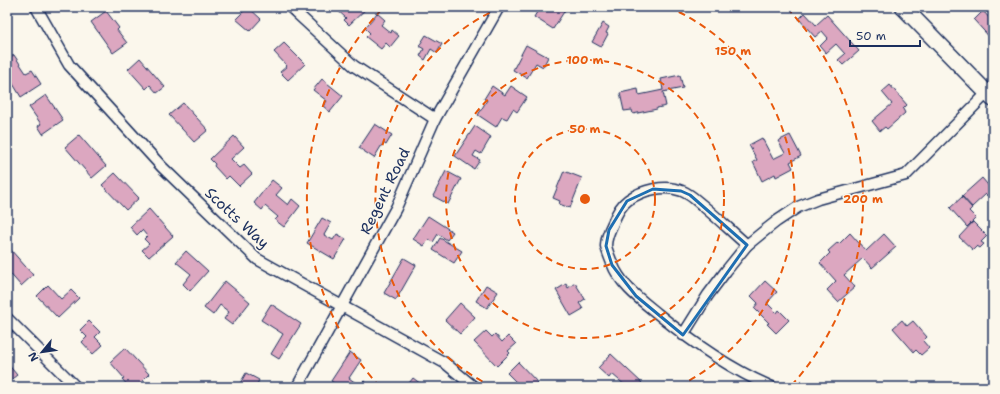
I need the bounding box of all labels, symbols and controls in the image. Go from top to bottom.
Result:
scale bar [850,22,920,48]
text: 50 m [856,28,886,44]
text: 150 m [715,43,751,59]
text: 100 m [567,52,604,68]
text: 50 m [570,121,601,137]
street label: Regent Road [355,144,415,238]
street label: Scotts Way [200,183,274,253]
text: 200 m [843,191,883,207]
centre of rings [578,192,592,206]
north arrow [22,332,62,372]
text: N [25,349,42,364]

